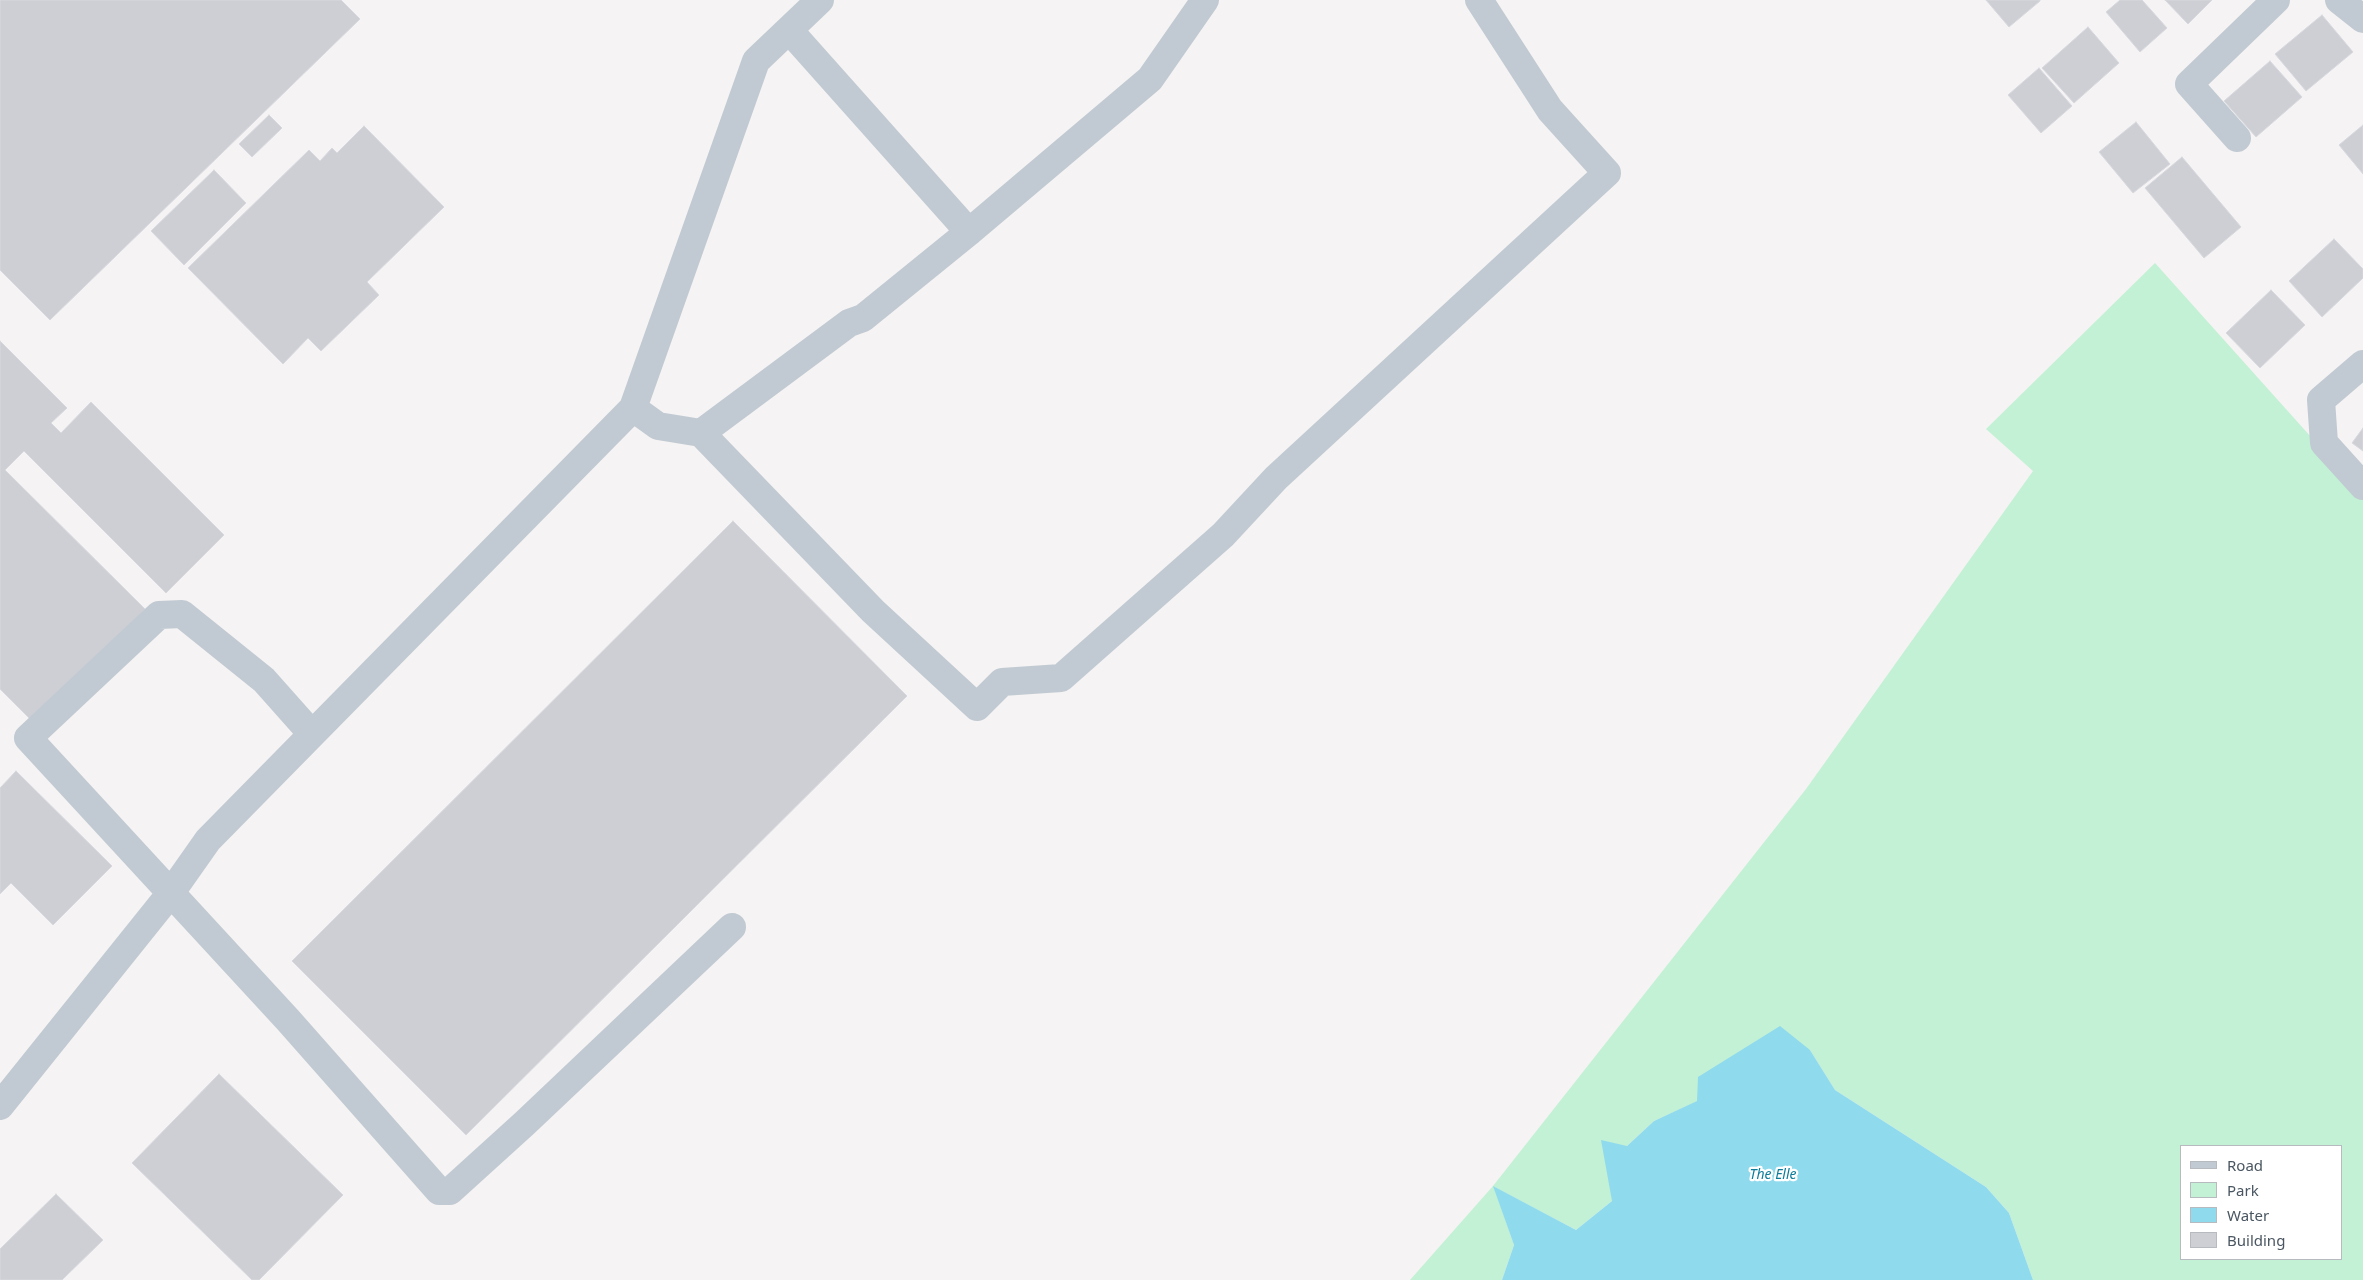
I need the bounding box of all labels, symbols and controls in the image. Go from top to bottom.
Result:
legend [2180,1145,2343,1260]
text: Road [2227,1155,2263,1175]
water label: The Elle [1749,1167,1797,1183]
text: Park [2227,1180,2259,1200]
text: Water [2227,1205,2269,1225]
text: Building [2227,1230,2285,1250]

